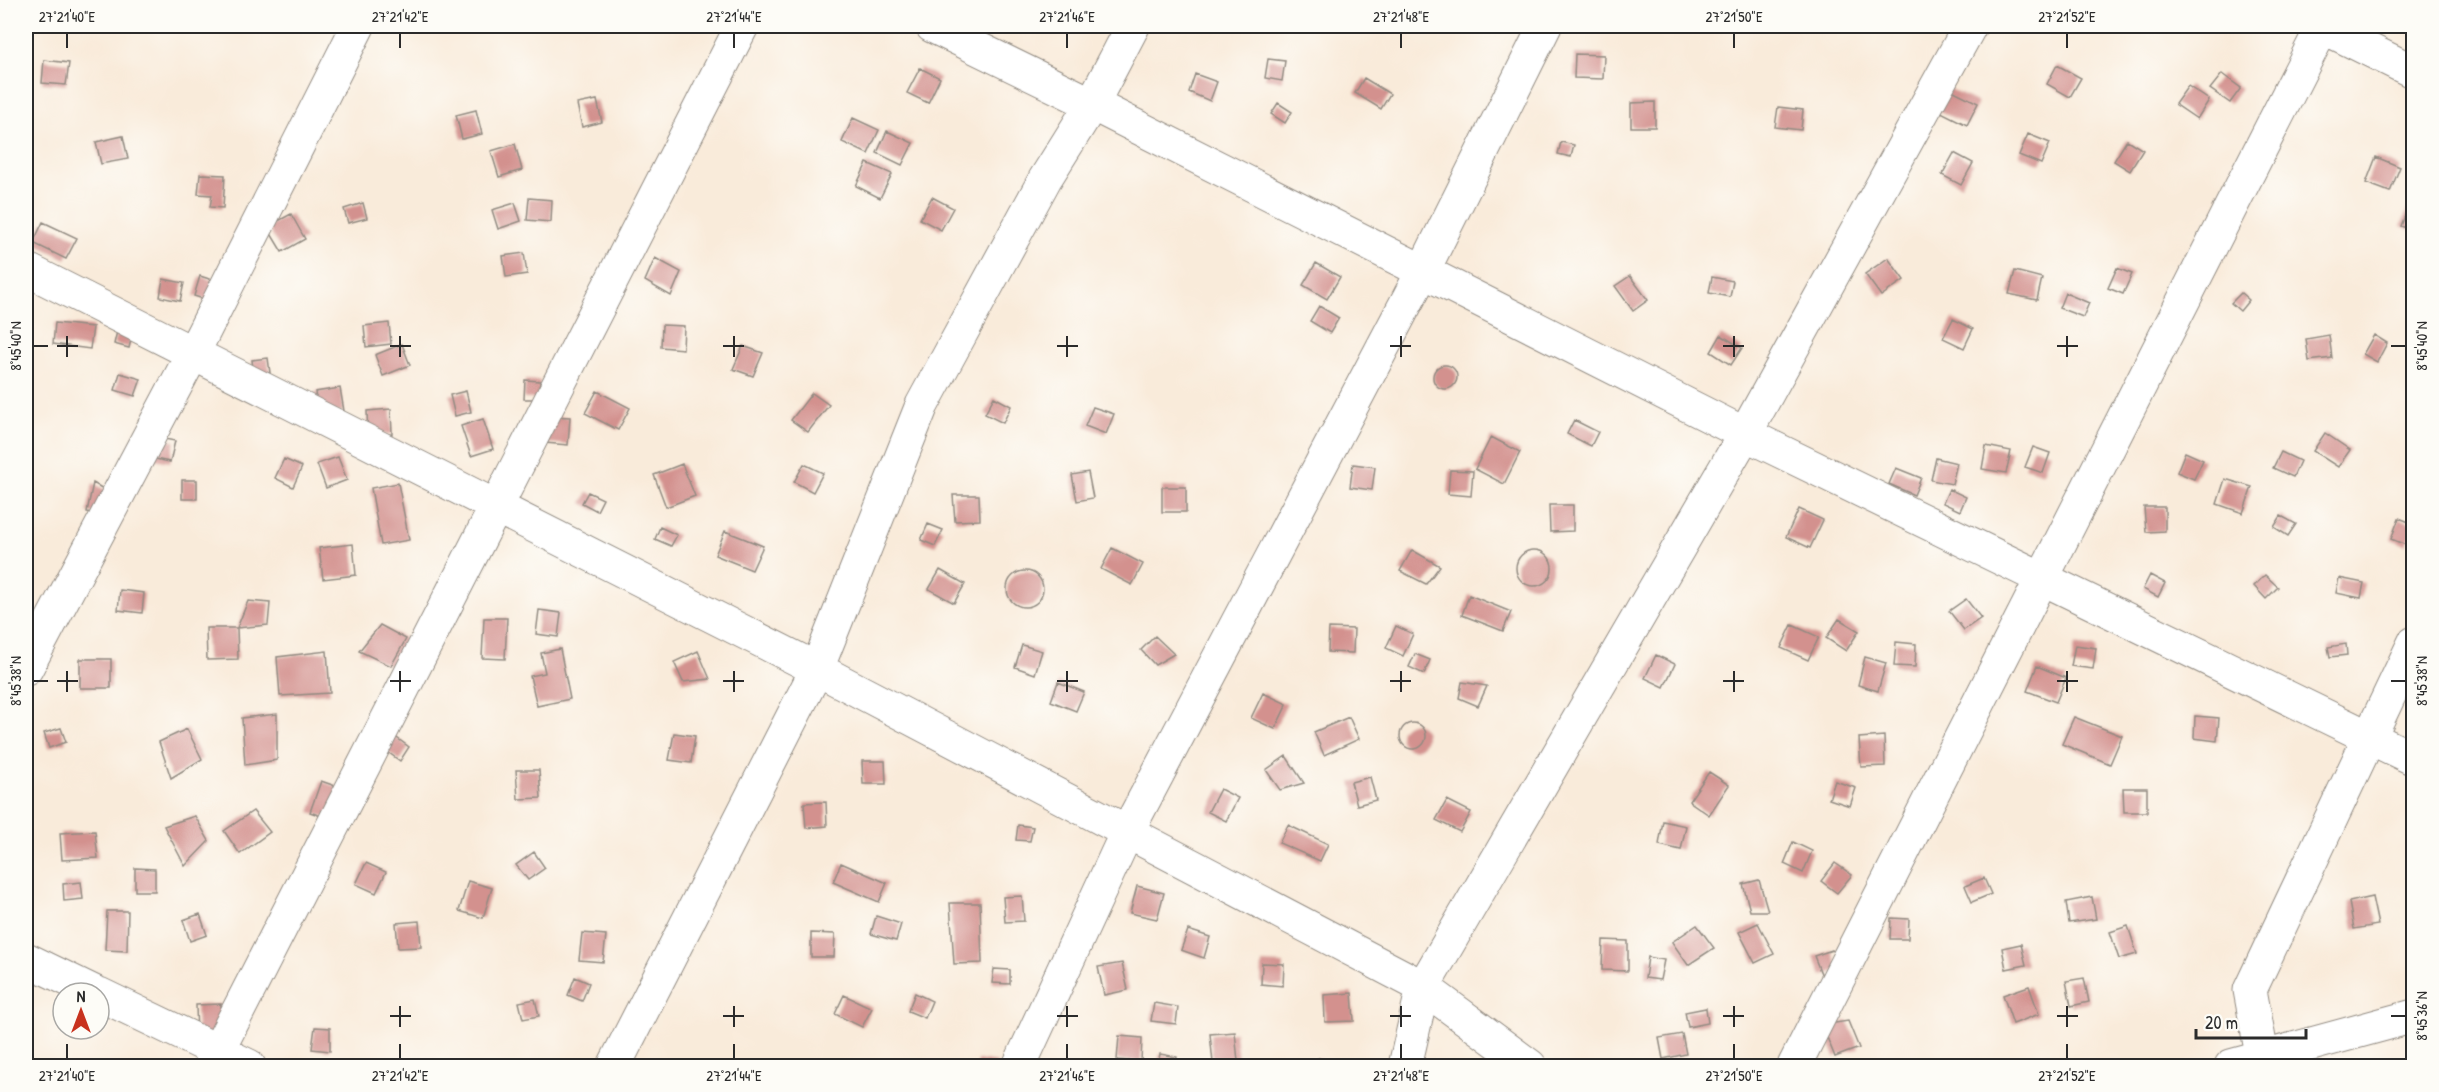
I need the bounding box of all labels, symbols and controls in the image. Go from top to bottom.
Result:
text: 27°21'40"E [39,6,96,27]
text: 27°21'42"E [372,6,429,27]
text: 27°21'44"E [706,6,762,27]
text: 27°21'46"E [1039,6,1095,27]
text: 27°21'48"E [1373,6,1429,27]
text: 27°21'50"E [1705,6,1763,27]
text: 27°21'52"E [2038,6,2096,27]
text: 8°45'40"N [5,321,26,371]
text: 8°45'40"N [2411,321,2432,371]
text: 8°45'38"N [5,656,26,706]
text: 8°45'38"N [2411,656,2432,706]
north arrow [51,981,111,1041]
text: N [77,985,86,1007]
text: 8°45'36"N [2411,991,2432,1041]
scale bar [2196,1002,2306,1040]
text: 20 m [2205,1010,2238,1035]
text: 27°21'40"E [39,1065,96,1086]
text: 27°21'42"E [372,1065,429,1086]
text: 27°21'44"E [706,1065,762,1086]
text: 27°21'46"E [1039,1065,1095,1086]
text: 27°21'48"E [1373,1065,1429,1086]
text: 27°21'50"E [1705,1065,1763,1086]
text: 27°21'52"E [2038,1065,2096,1086]

